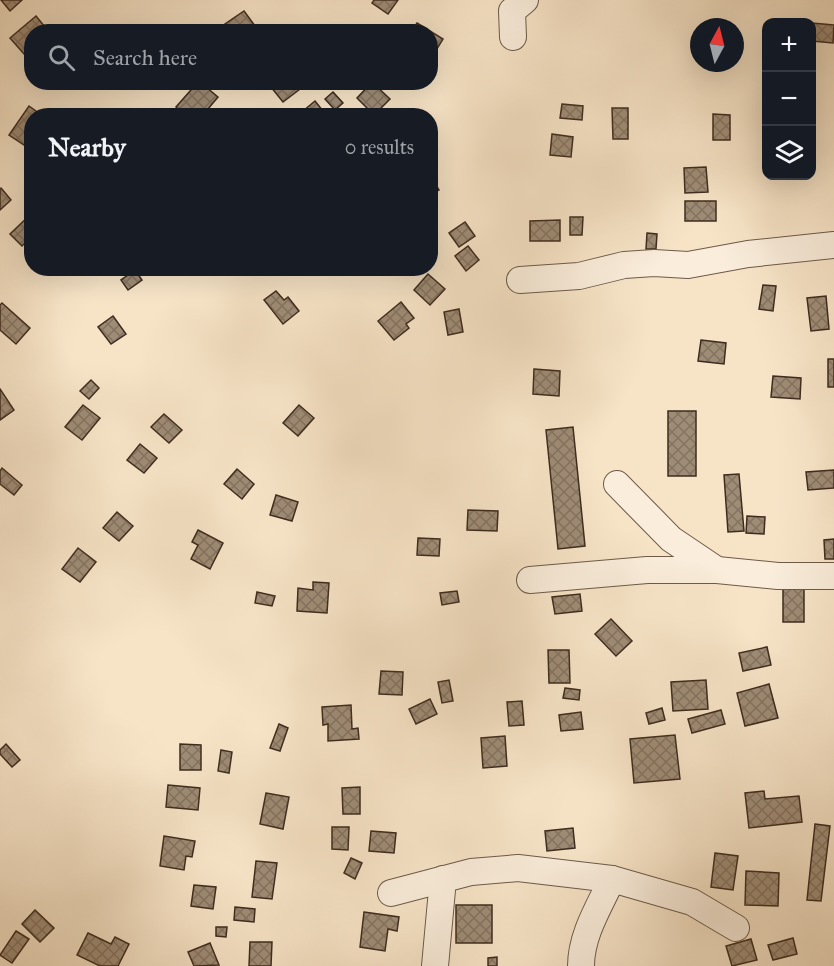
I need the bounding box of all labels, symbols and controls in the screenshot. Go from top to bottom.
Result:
north arrow [690,18,744,72]
map controls [762,18,816,180]
button: + [762,18,816,72]
search box [24,24,438,90]
icon: search [45,41,78,74]
text: Search here [93,44,197,71]
button: − [762,72,816,126]
button: layers [762,126,816,180]
text: Nearby [48,131,126,163]
text: 0 results [345,135,414,159]

